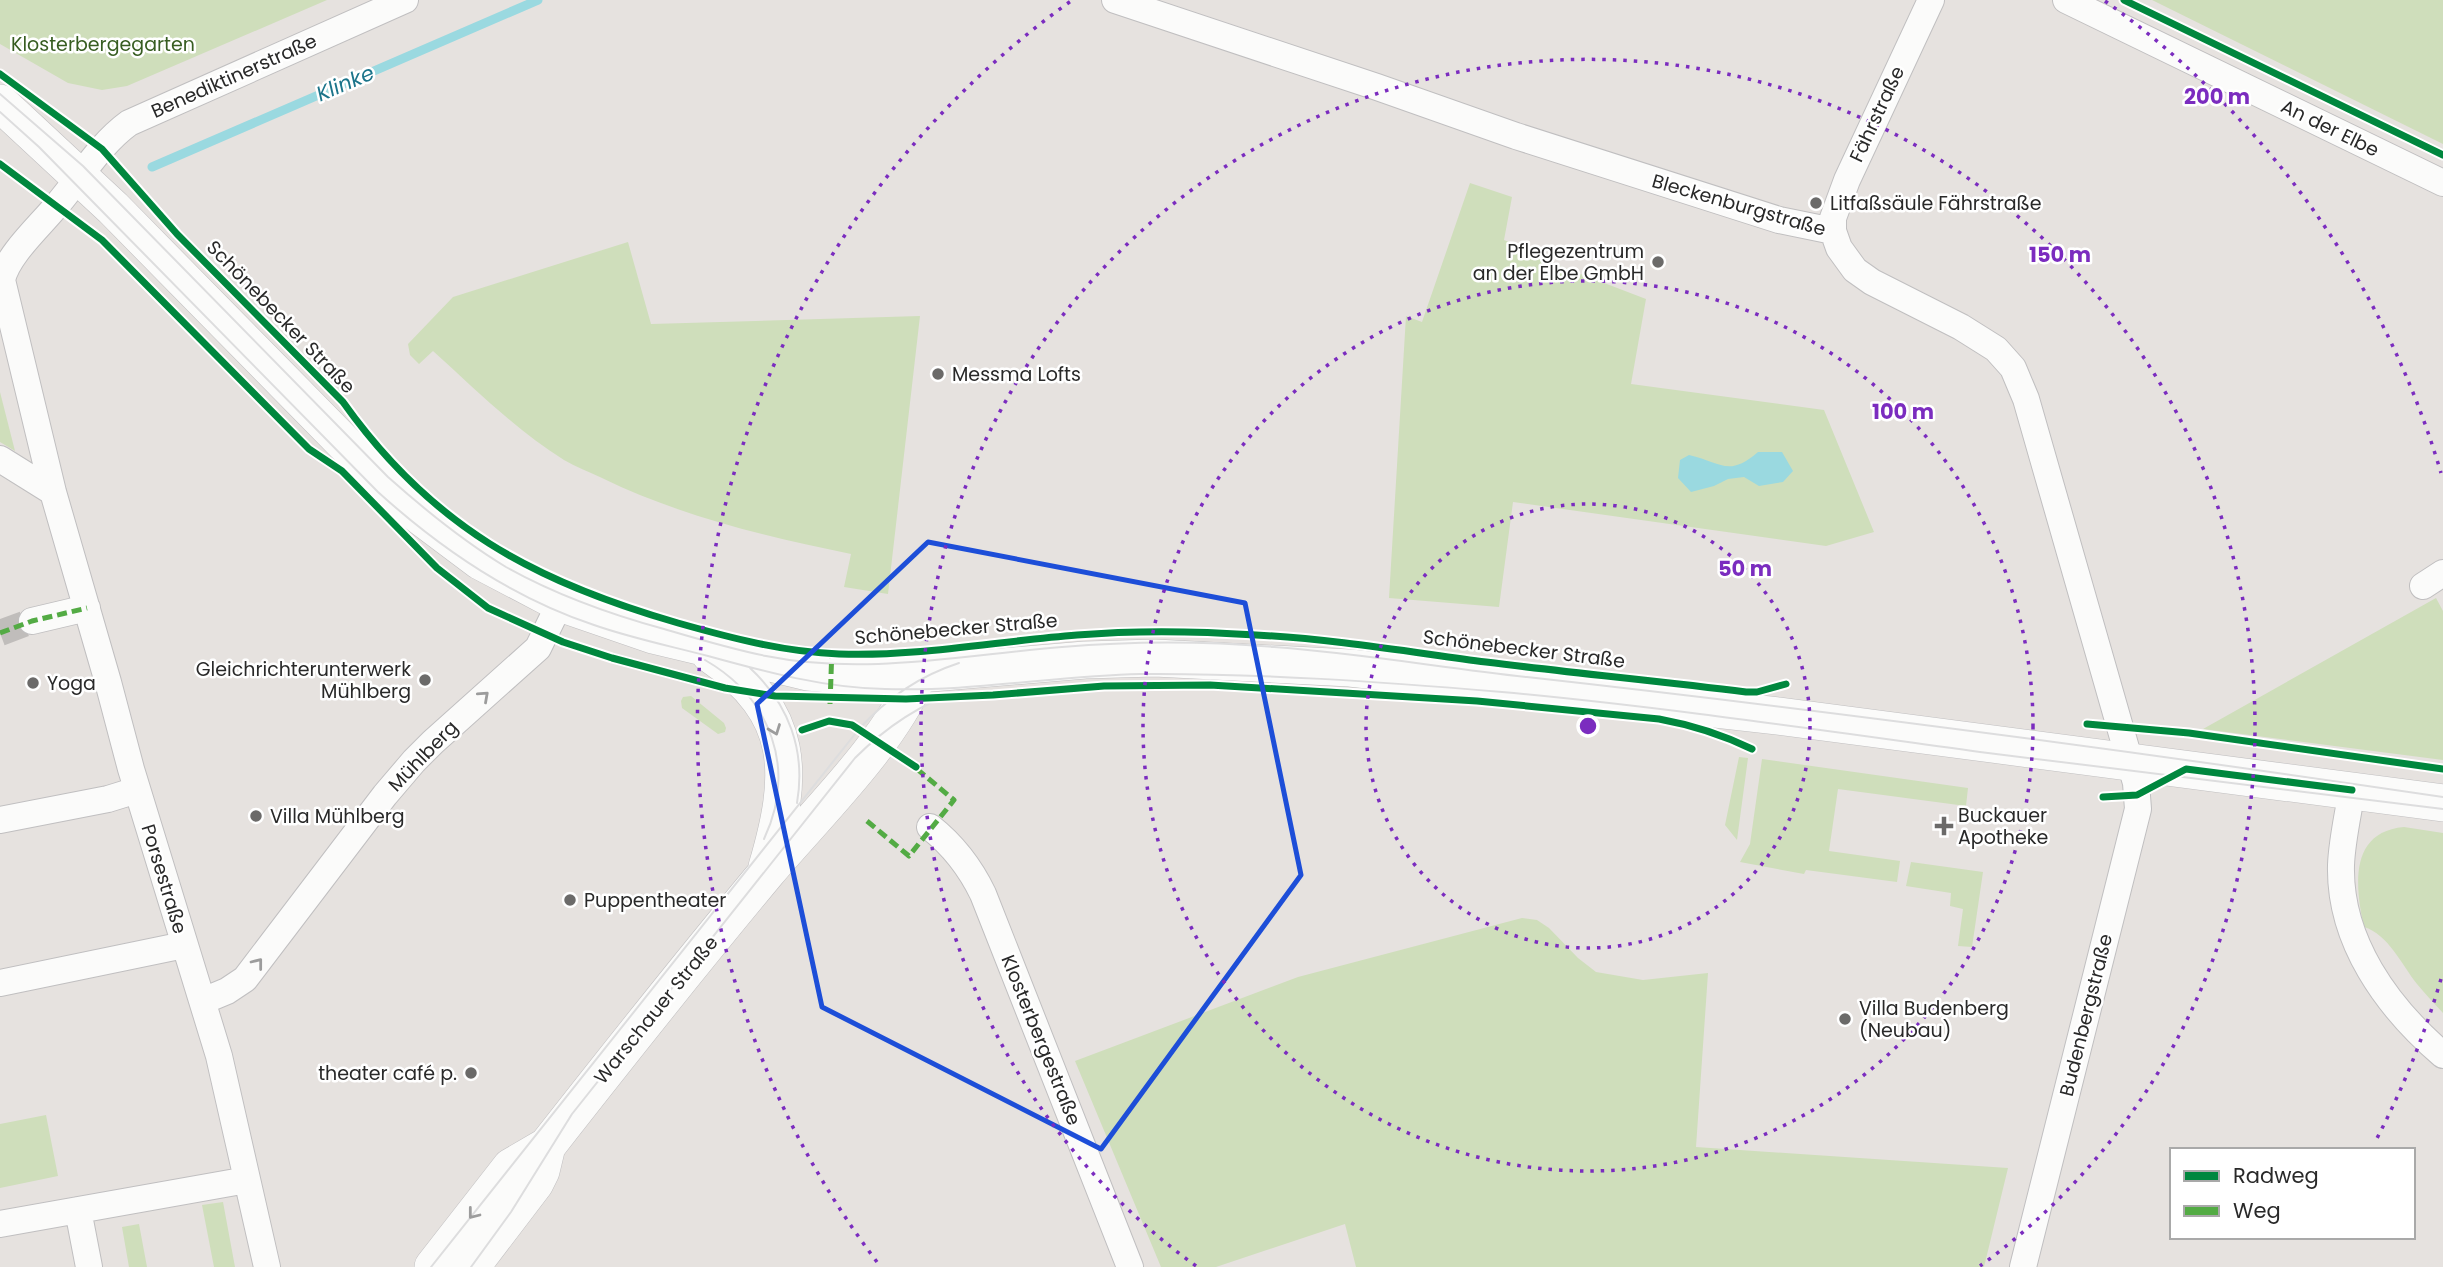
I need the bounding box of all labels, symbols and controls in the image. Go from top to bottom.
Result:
street label: Benediktinerstraße [147,27,321,125]
park label: Klosterbergegarten [11,31,195,58]
water label: Klinke [312,58,378,108]
street label: Fährstraße [1843,62,1911,166]
text: 200 m [2184,82,2250,111]
street label: An der Elbe [2277,93,2383,163]
street label: Bleckenburgstraße [1649,167,1829,243]
place label: Litfaßsäule Fährstraße [1830,190,2041,217]
marker: Litfaßsäule Fährstraße [1808,195,1824,211]
street label: Schönebecker Straße [201,234,361,400]
place label: Pflegezentrum an der Elbe GmbH [1473,238,1644,287]
text: 150 m [2029,240,2091,269]
marker: Pflegezentrum an der Elbe GmbH [1650,254,1666,270]
place label: Messma Lofts [952,361,1081,388]
marker: Messma Lofts [930,366,946,382]
text: 100 m [1872,397,1934,426]
text: 50 m [1718,554,1772,583]
street label: Schönebecker Straße [853,607,1059,651]
street label: Schönebecker Straße [1421,623,1627,675]
place label: Gleichrichterunterwerk Mühlberg [196,656,411,705]
place label: Yoga [47,670,96,697]
marker: Gleichrichterunterwerk Mühlberg [417,672,433,688]
marker: Yoga [25,675,41,691]
one-way arrow [475,692,488,705]
street label: Mühlberg [382,714,464,798]
centre of rings [1576,714,1600,738]
one-way arrow [767,723,781,735]
place label: Buckauer Apotheke [1958,802,2048,851]
place label: Villa Mühlberg [270,803,405,830]
marker: Villa Mühlberg [248,808,264,824]
marker: Buckauer Apotheke [1936,818,1952,834]
street label: Porsestraße [135,821,193,937]
place label: Puppentheater [584,887,726,914]
marker: Puppentheater [562,892,578,908]
street label: Warschauer Straße [588,930,724,1090]
street label: Budenbergstraße [2053,931,2119,1099]
street label: Klosterbergestraße [994,951,1088,1129]
one-way arrow [249,958,262,970]
place label: Villa Budenberg (Neubau) [1859,995,2009,1044]
marker: Villa Budenberg (Neubau) [1837,1011,1853,1027]
place label: theater café p. [318,1060,457,1087]
marker: theater café p. [463,1065,479,1081]
legend [2170,1148,2415,1239]
text: Radweg [2233,1161,2319,1190]
text: Weg [2233,1196,2281,1225]
one-way arrow [469,1207,482,1219]

